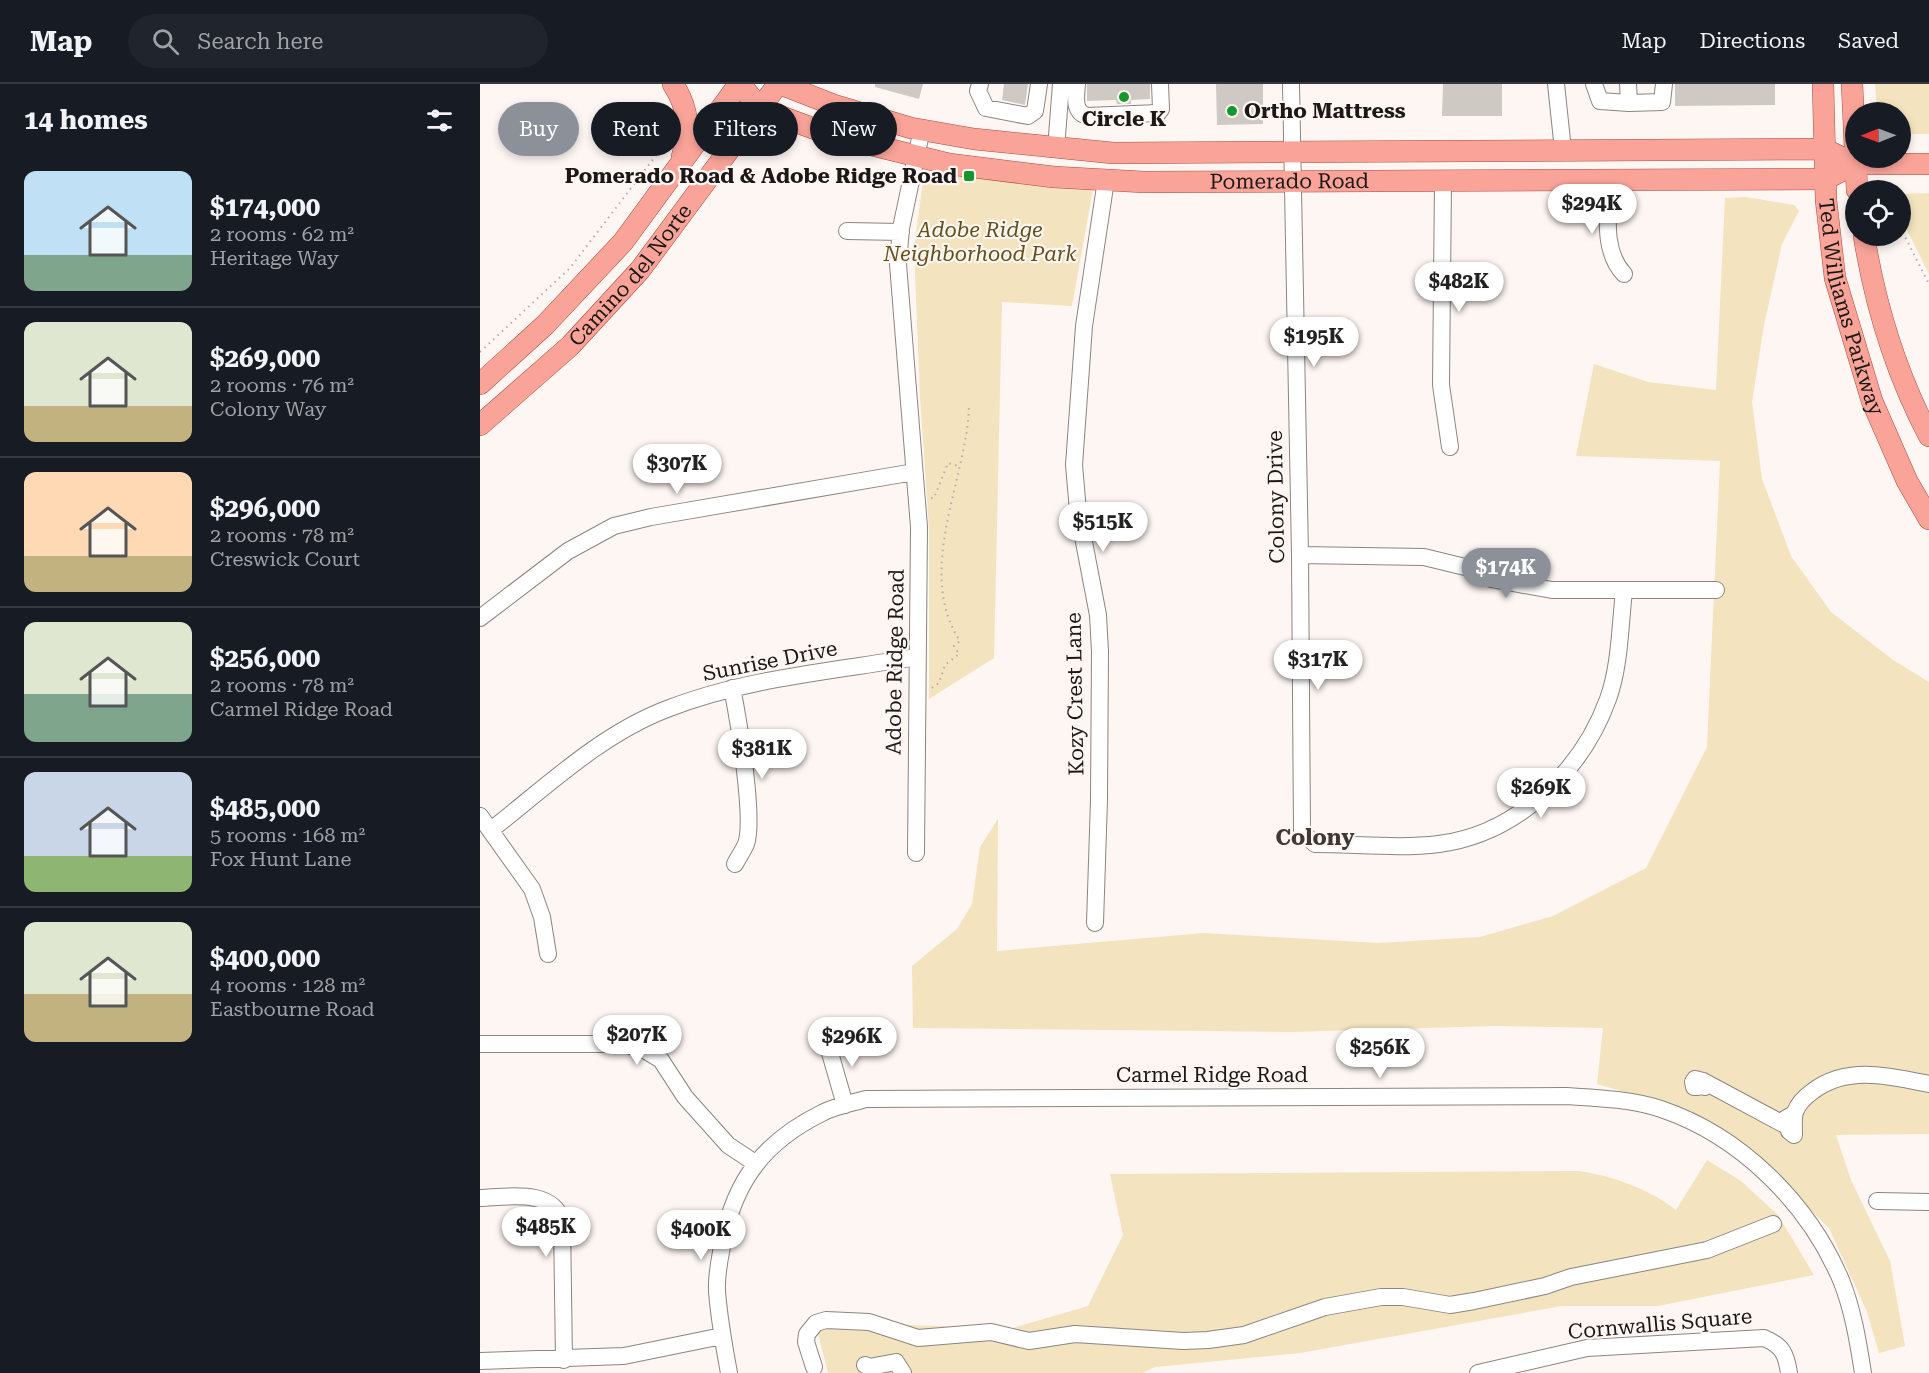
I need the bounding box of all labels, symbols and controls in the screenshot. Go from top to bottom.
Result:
search box [128,14,548,68]
text: Map [30,25,92,58]
icon: search [149,25,182,58]
text: Search here [197,29,323,54]
text: Map [1622,29,1666,53]
text: Directions [1699,29,1805,53]
text: Saved [1838,29,1899,53]
marker: Circle K [1117,90,1131,104]
place label: Ortho Mattress [1244,99,1406,123]
chip: Buy [498,102,579,156]
chip: Rent [591,102,681,156]
chip: Filters [693,102,798,156]
chip: New [810,102,897,156]
north arrow [1845,102,1911,168]
map controls [1845,102,1911,246]
icon: filters [423,104,456,137]
marker: Ortho Mattress [1225,104,1239,118]
text: 14 homes [24,105,148,135]
place label: Circle K [1082,107,1167,131]
place label: Pomerado Road & Adobe Ridge Road [565,164,957,188]
marker: Pomerado Road & Adobe Ridge Road [962,169,976,183]
street label: Pomerado Road [1209,169,1370,194]
button: locate [1845,180,1911,246]
pin: $294K [1550,184,1634,235]
text: $294K [1562,191,1622,215]
text: $174,000 [210,192,320,222]
icon: home [72,195,144,267]
street label: Ted Williams Parkway [1814,197,1889,420]
street label: Camino del Norte [564,199,697,351]
park label: Adobe Ridge Neighborhood Park [882,218,1077,266]
text: 2 rooms · 62 m² [210,222,354,246]
text: Heritage Way [210,246,339,270]
pin: $482K [1417,262,1501,313]
text: $482K [1429,269,1489,293]
pin: $195K [1272,317,1356,368]
text: $195K [1284,324,1344,348]
text: $269,000 [210,343,320,373]
icon: home [72,346,144,418]
text: 2 rooms · 76 m² [210,373,354,397]
text: Colony Way [210,397,326,421]
street label: Colony Drive [1263,430,1289,564]
pin: $307K [635,444,719,495]
text: $307K [647,451,707,475]
text: $296,000 [210,493,320,523]
icon: home [72,496,144,568]
pin: $515K [1061,502,1145,553]
text: $515K [1073,509,1133,533]
text: 2 rooms · 78 m² [210,523,354,547]
text: Creswick Court [210,547,360,571]
pin: $174K [1464,548,1548,599]
text: $174K [1476,555,1536,579]
street label: Adobe Ridge Road [881,568,909,755]
street label: Kozy Crest Lane [1062,612,1088,776]
street label: Sunrise Drive [701,636,839,686]
pin: $317K [1276,640,1360,691]
text: $256,000 [210,643,320,673]
icon: home [72,646,144,718]
text: $317K [1288,647,1348,671]
text: 2 rooms · 78 m² [210,673,354,697]
text: Carmel Ridge Road [210,697,393,721]
pin: $381K [720,729,804,780]
text: $381K [732,736,792,760]
pin: $269K [1499,768,1583,819]
text: $269K [1511,775,1571,799]
text: $485,000 [210,793,320,823]
icon: home [72,796,144,868]
text: 5 rooms · 168 m² [210,823,365,847]
district label: Colony [1275,825,1355,850]
text: Fox Hunt Lane [210,847,351,871]
text: $400,000 [210,943,320,973]
icon: home [72,946,144,1018]
text: 4 rooms · 128 m² [210,973,365,997]
text: Eastbourne Road [210,997,375,1021]
pin: $207K [595,1015,679,1066]
pin: $296K [810,1017,894,1068]
text: $207K [607,1022,667,1046]
text: $296K [822,1024,882,1048]
pin: $256K [1338,1028,1422,1079]
text: $256K [1350,1035,1410,1059]
street label: Carmel Ridge Road [1116,1063,1309,1087]
pin: $485K [504,1207,588,1258]
pin: $400K [659,1210,743,1261]
text: $485K [516,1214,576,1238]
text: $400K [671,1217,731,1241]
street label: Cornwallis Square [1567,1304,1753,1344]

